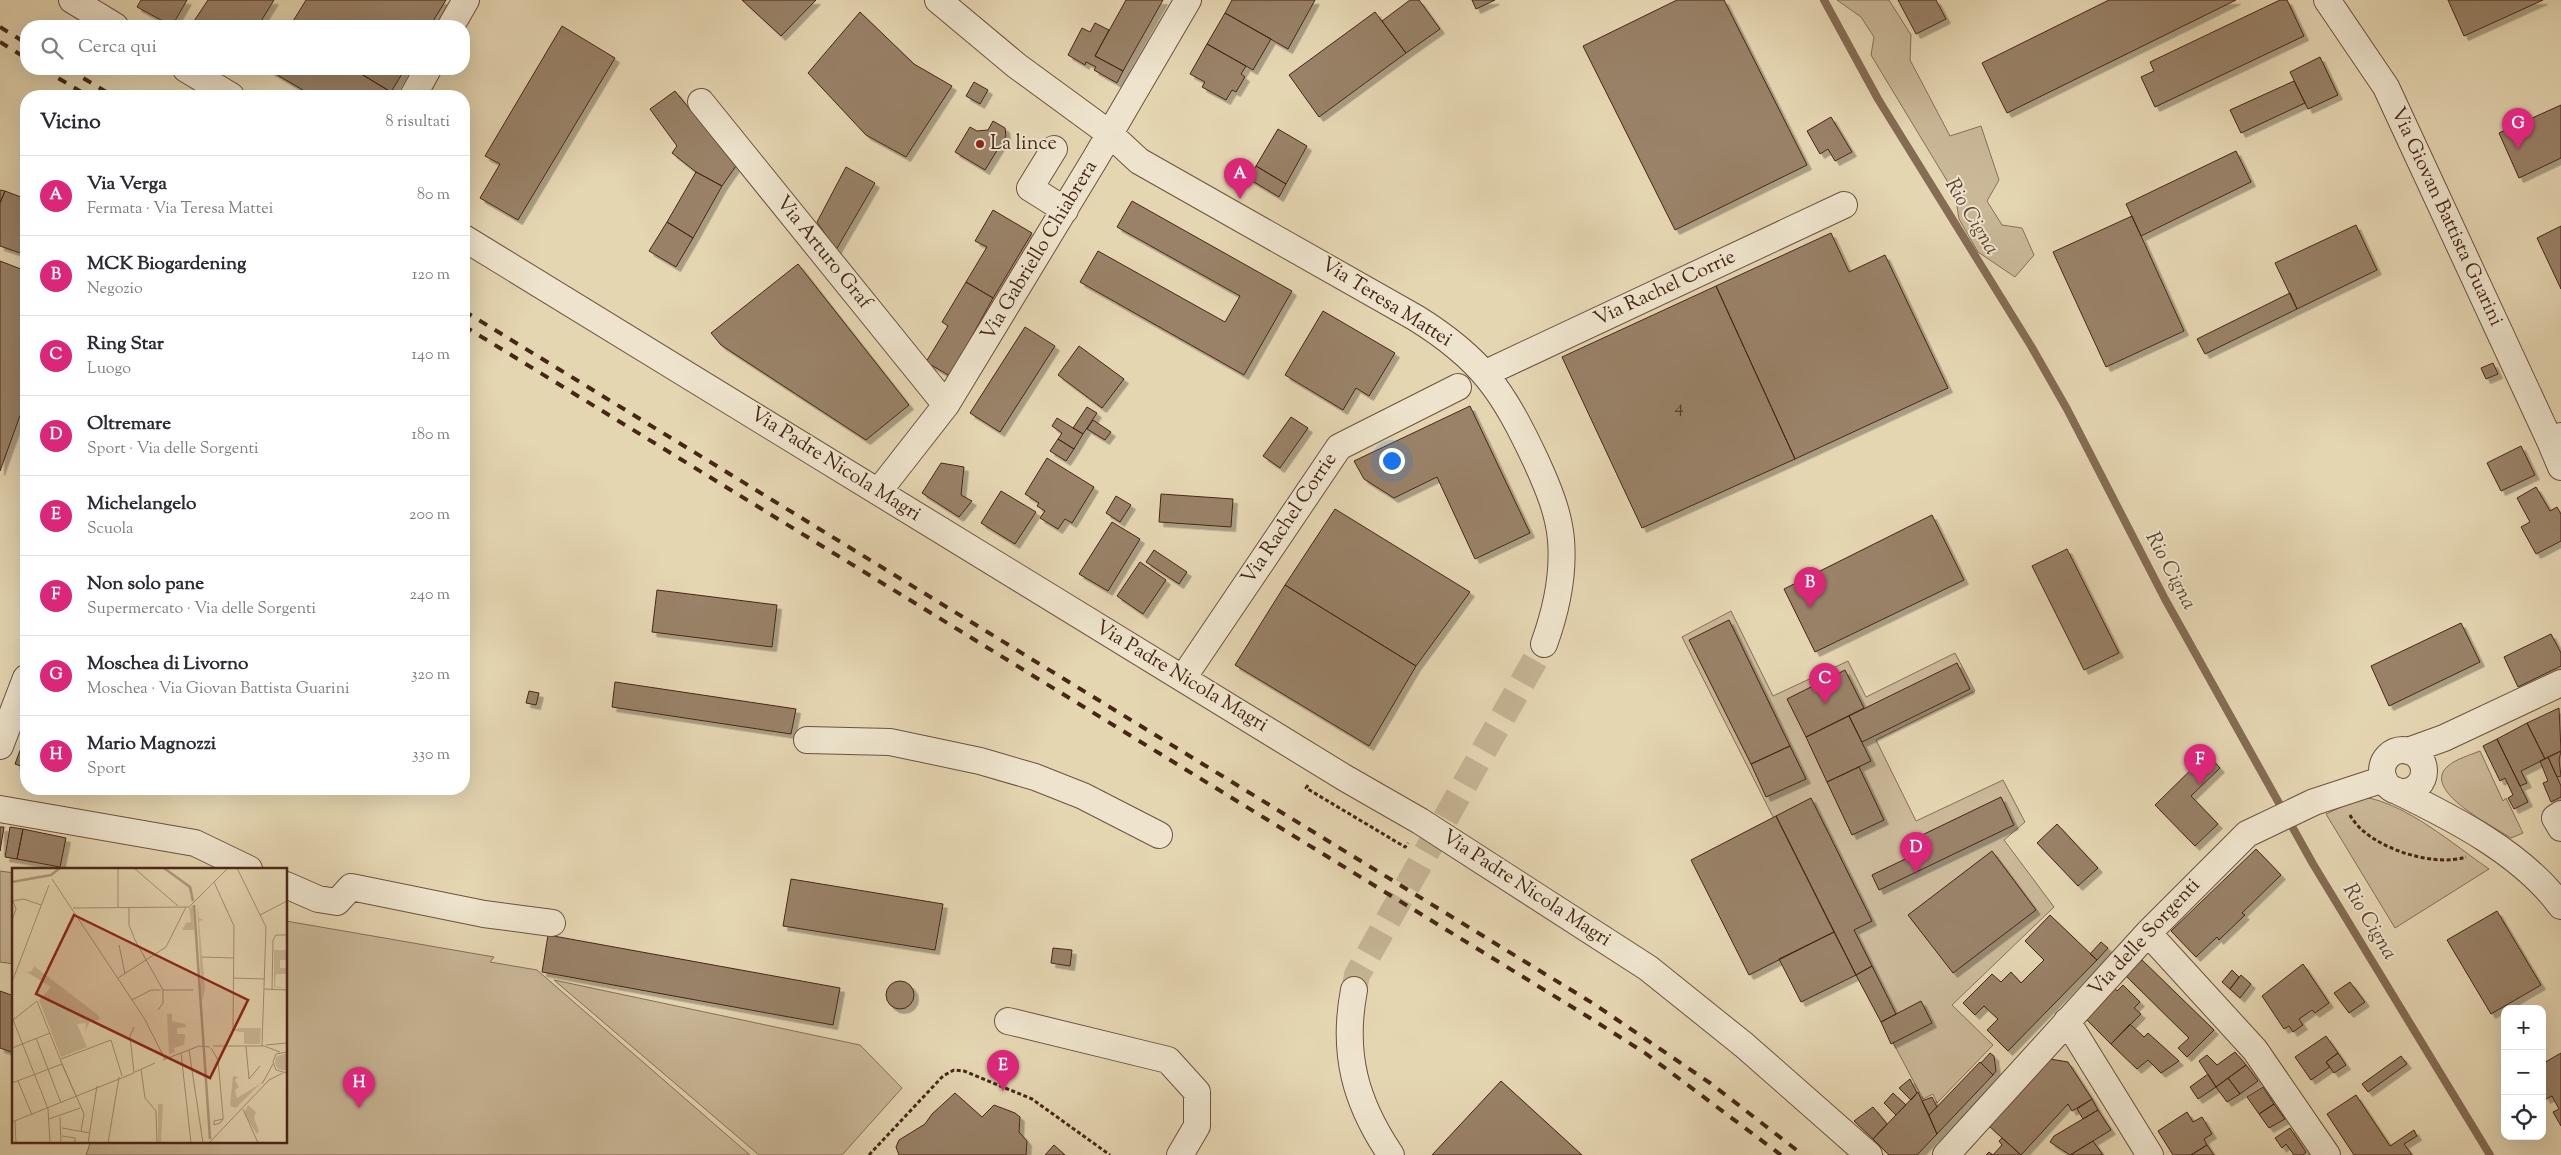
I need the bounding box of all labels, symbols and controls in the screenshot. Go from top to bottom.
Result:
search box [20,20,470,75]
icon: search [38,34,66,62]
text: Cerca qui [78,34,157,61]
street label: Via Giovan Battista Guarini [2382,103,2510,332]
text: Vicino [40,108,101,138]
pin: G [2502,108,2534,149]
text: 8 risultati [386,111,450,134]
place label: La lince [990,130,1057,159]
marker: La lince [974,138,986,150]
street label: Via Gabriello Chiabrera [975,155,1105,347]
pin: A [1224,158,1256,199]
text: Via Verga [87,171,167,198]
water label: Rio Cigna [1936,173,2006,261]
text: A [50,184,63,207]
text: 80 m [417,184,450,207]
street label: Via Arturo Graf [768,190,879,317]
text: Fermata · Via Teresa Mattei [87,198,273,221]
street label: Via Rachel Corrie [1589,243,1741,335]
text: MCK Biogardening [87,251,246,278]
street label: Via Teresa Mattei [1315,251,1458,355]
text: B [51,264,61,287]
text: 120 m [412,264,450,287]
text: Negozio [87,278,143,301]
text: Ring Star [87,331,164,358]
text: C [50,344,62,367]
text: 140 m [412,344,450,367]
text: Luogo [87,358,131,381]
house number: 4 [1674,395,1684,421]
street label: Via Padre Nicola Magri [744,401,926,530]
text: Oltremare [87,411,171,438]
text: D [50,424,62,447]
text: 180 m [411,424,450,447]
text: Sport · Via delle Sorgenti [87,438,258,461]
street label: Via Rachel Corrie [1235,447,1345,591]
your location [1379,448,1405,474]
text: Michelangelo [87,491,197,518]
text: E [51,504,61,527]
text: 200 m [409,504,450,527]
text: Scuola [87,518,134,541]
water label: Rio Cigna [2137,527,2203,616]
pin: B [1794,567,1826,608]
text: Non solo pane [87,571,204,598]
text: F [52,584,60,607]
text: 240 m [409,584,450,607]
text: Supermercato · Via delle Sorgenti [87,598,316,621]
street label: Via Padre Nicola Magri [1089,614,1273,740]
text: Moschea di Livorno [87,651,248,678]
pin: C [1809,663,1841,704]
text: G [49,664,63,687]
text: 320 m [411,664,450,687]
text: Moschea · Via Giovan Battista Guarini [87,678,350,701]
text: Mario Magnozzi [87,731,216,758]
text: H [50,744,62,767]
text: 330 m [412,744,450,767]
pin: F [2184,744,2216,785]
text: Sport [87,758,126,781]
street label: Via Padre Nicola Magri [1436,823,1617,955]
pin: D [1900,832,1932,873]
inset map [12,868,288,1142]
street label: Via delle Sorgenti [2082,872,2208,1004]
water label: Rio Cigna [2334,878,2404,966]
map controls [2501,1005,2546,1140]
button: + [2501,1005,2546,1050]
pin: E [987,1050,1019,1091]
button: − [2501,1050,2546,1095]
pin: H [343,1067,375,1108]
button: locate [2501,1095,2546,1140]

